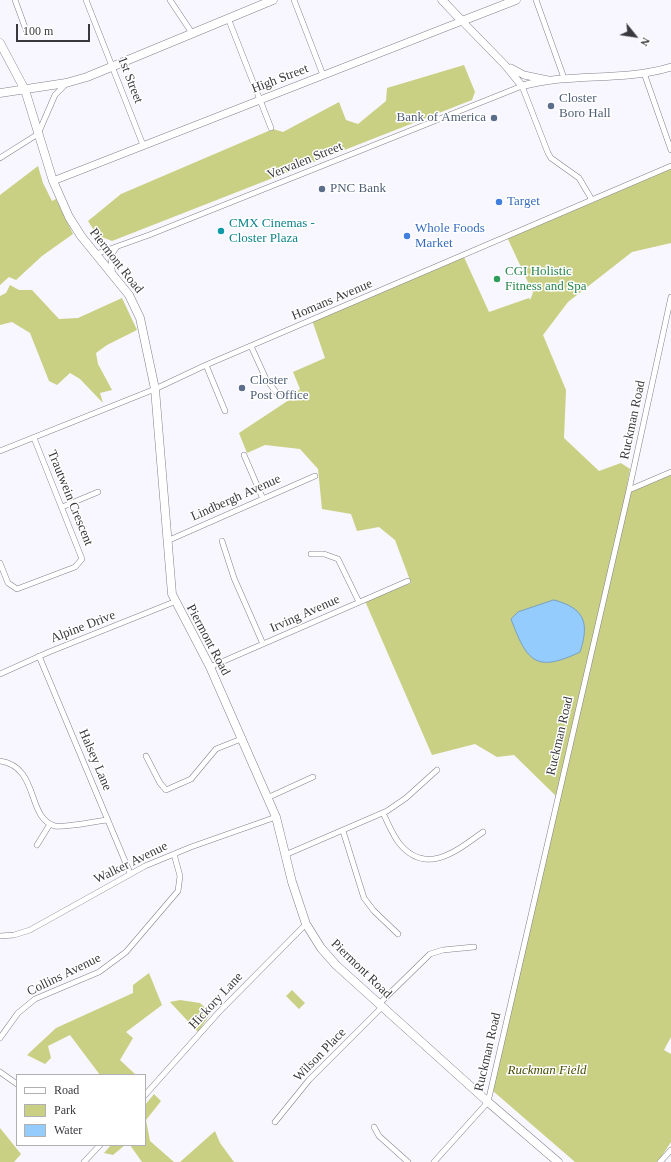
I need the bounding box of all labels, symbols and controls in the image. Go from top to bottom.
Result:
scale bar [18,16,92,42]
north arrow [615,16,655,56]
text: 100 m [23,24,53,38]
text: N [638,36,653,48]
street label: 1st Street [114,54,146,106]
street label: High Street [249,61,311,97]
place label: Closter Boro Hall [559,91,611,122]
marker: Closter Boro Hall [546,101,556,111]
place label: Bank of America [396,110,486,126]
marker: Bank of America [489,113,499,123]
street label: Vervalen Street [265,139,345,183]
place label: PNC Bank [330,181,386,197]
marker: PNC Bank [317,184,327,194]
place label: Target [507,194,540,210]
marker: Target [494,197,504,207]
place label: CMX Cinemas - Closter Plaza [229,216,315,247]
place label: Whole Foods Market [415,221,485,252]
street label: Piermont Road [86,225,146,297]
marker: CMX Cinemas - Closter Plaza [216,226,226,236]
marker: Whole Foods Market [402,231,412,241]
place label: CGI Holistic Fitness and Spa [505,264,587,295]
marker: CGI Holistic Fitness and Spa [492,274,502,284]
street label: Homans Avenue [289,276,375,324]
place label: Closter Post Office [250,373,309,404]
street label: Ruckman Road [617,379,649,461]
marker: Closter Post Office [237,383,247,393]
street label: Trautwein Crescent [44,448,96,548]
street label: Lindbergh Avenue [189,471,283,525]
street label: Irving Avenue [268,592,342,636]
street label: Piermont Road [183,602,233,678]
street label: Alpine Drive [48,607,118,647]
street label: Ruckman Road [543,695,577,777]
street label: Halsey Lane [75,727,115,793]
street label: Walker Avenue [92,838,170,888]
street label: Piermont Road [327,936,395,1002]
street label: Collins Avenue [25,950,103,1000]
street label: Hickory Lane [186,969,246,1033]
street label: Ruckman Road [471,1011,505,1093]
street label: Wilson Place [291,1025,349,1085]
park label: Ruckman Field [507,1063,587,1079]
legend [16,1074,146,1146]
text: Road [54,1083,79,1097]
text: Park [54,1103,76,1117]
text: Water [54,1123,82,1137]

